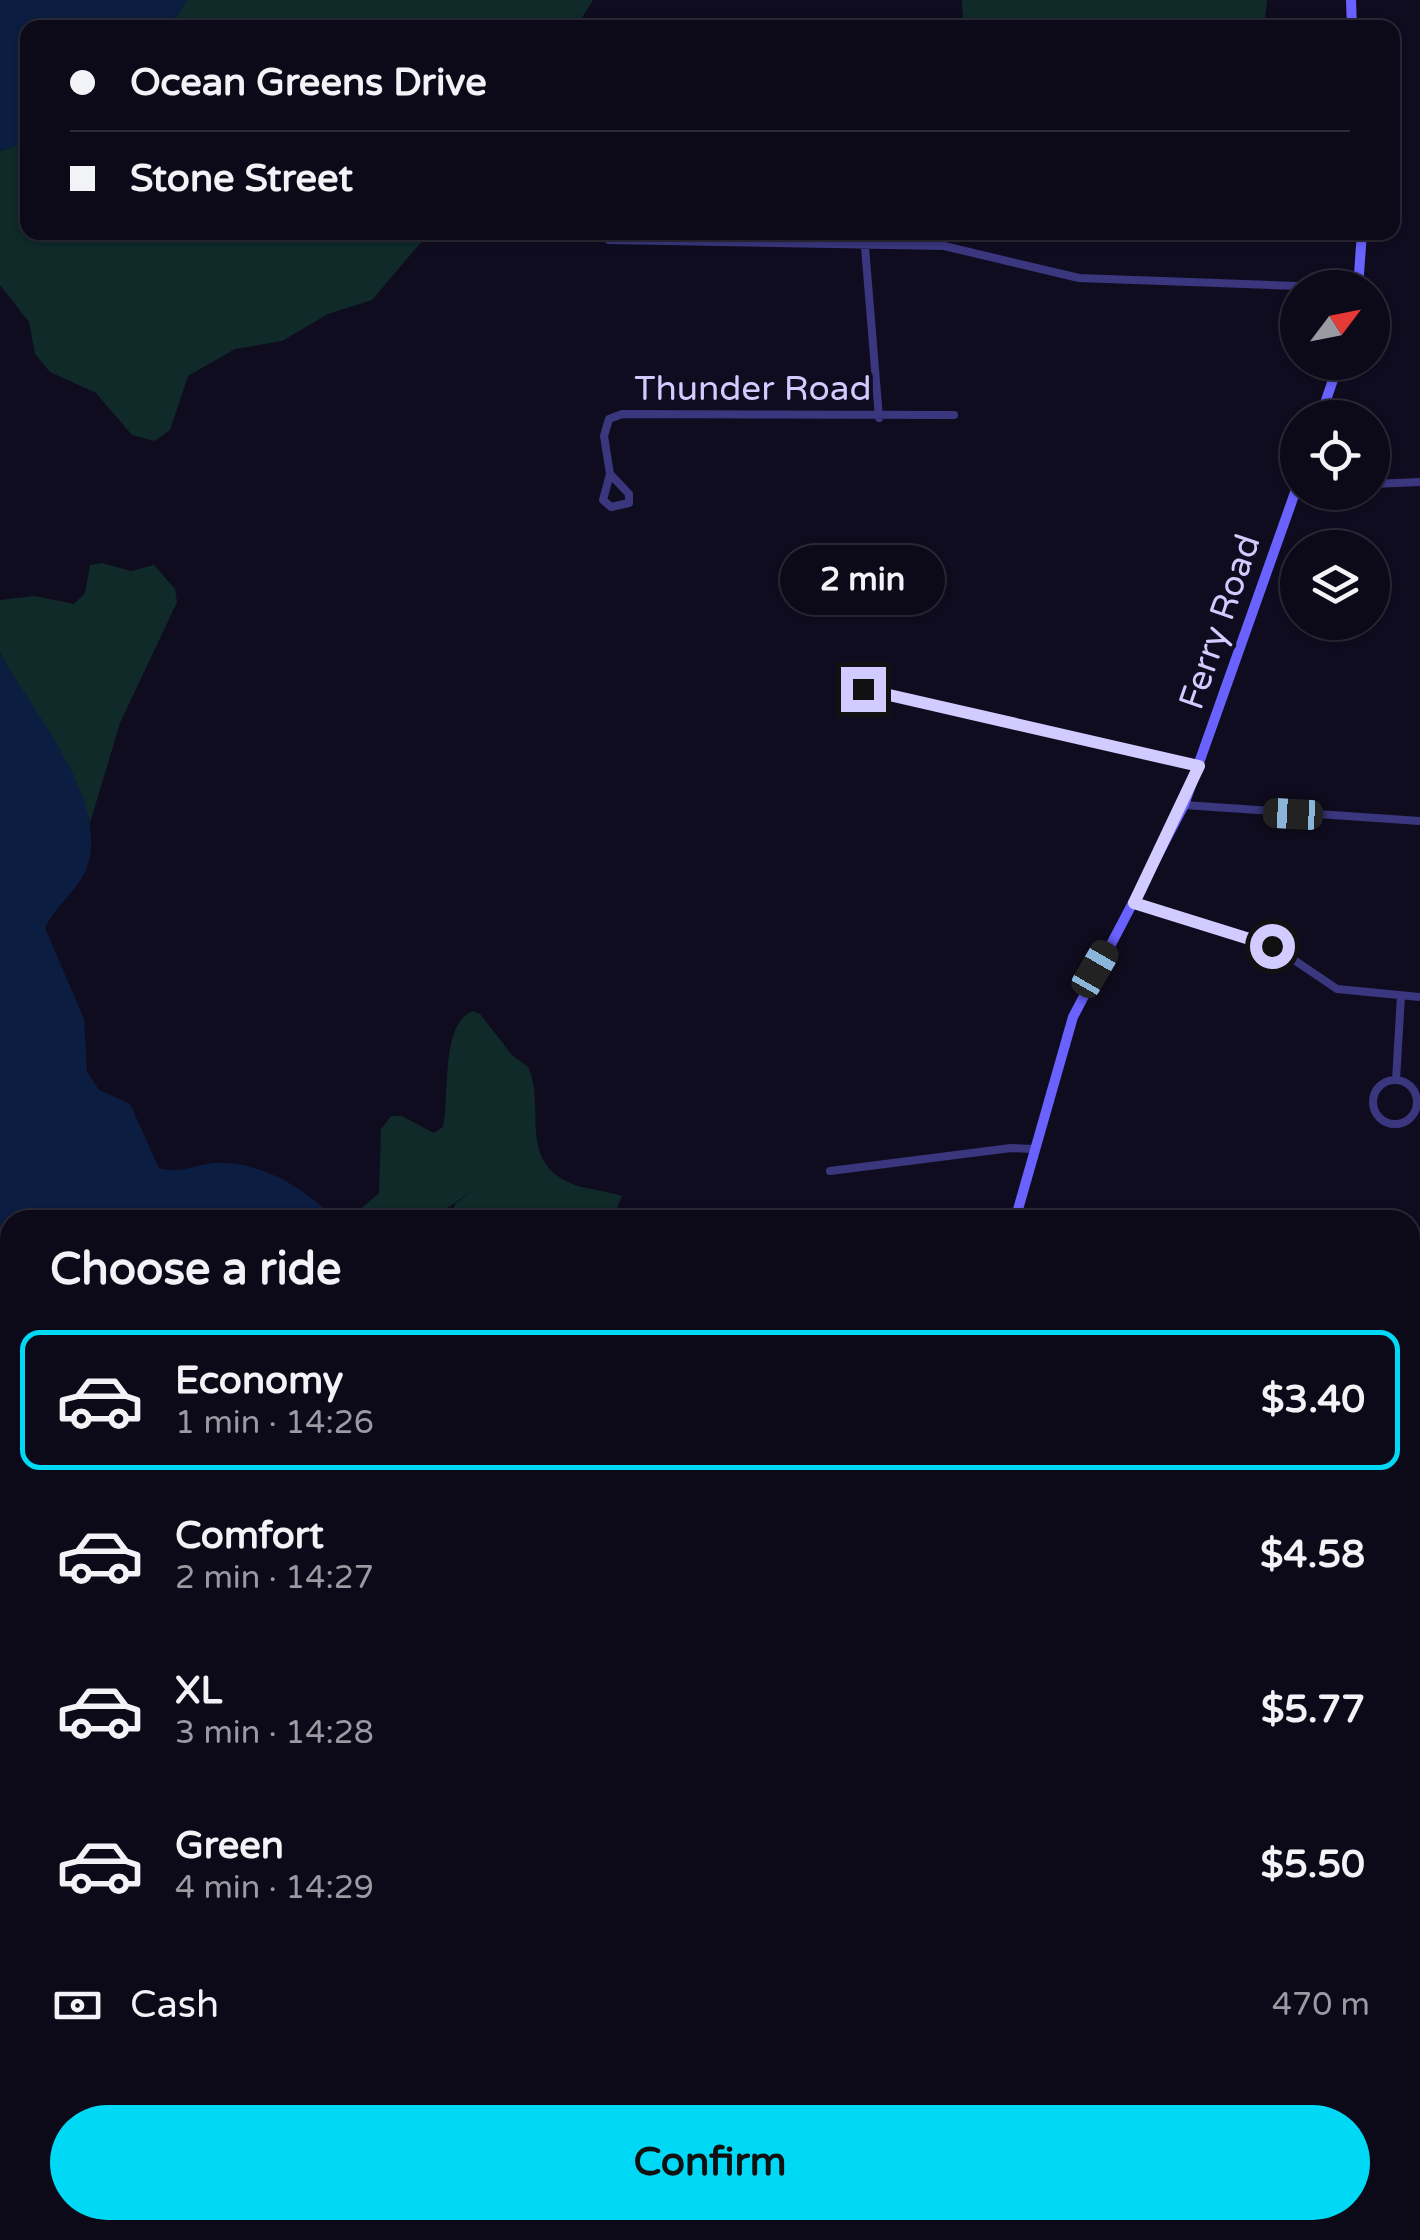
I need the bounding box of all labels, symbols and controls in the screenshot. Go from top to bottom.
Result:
text: Ocean Greens Drive [130,60,487,106]
text: Stone Street [130,156,353,202]
north arrow [1280,270,1390,380]
map controls [1280,270,1390,640]
street label: Thunder Road [634,368,872,410]
button: locate [1280,400,1390,510]
street label: Ferry Road [1170,529,1270,715]
button: layers [1280,530,1390,640]
callout: 2 min [780,544,946,614]
text: 2 min [820,561,905,599]
route end [841,667,886,712]
car [1262,797,1324,831]
route start [1250,924,1295,969]
car [1067,936,1123,1002]
text: Choose a ride [50,1243,341,1297]
icon: car [55,1355,145,1445]
text: Economy [175,1358,343,1404]
text: $3.40 [1261,1377,1365,1423]
text: 1 min · 14:26 [175,1404,374,1442]
icon: car [55,1510,145,1600]
text: Comfort [175,1513,324,1559]
text: $4.58 [1260,1532,1365,1578]
text: 2 min · 14:27 [175,1559,374,1597]
icon: car [55,1665,145,1755]
text: XL [175,1668,222,1714]
text: $5.77 [1261,1687,1365,1733]
text: 3 min · 14:28 [175,1714,374,1752]
icon: car [55,1820,145,1910]
text: Green [175,1823,284,1869]
text: $5.50 [1260,1842,1365,1888]
text: 4 min · 14:29 [175,1869,374,1907]
icon: cash [50,1978,105,2033]
text: Cash [130,1982,219,2028]
text: 470 m [1272,1986,1370,2024]
button: Confirm [50,2105,1370,2220]

